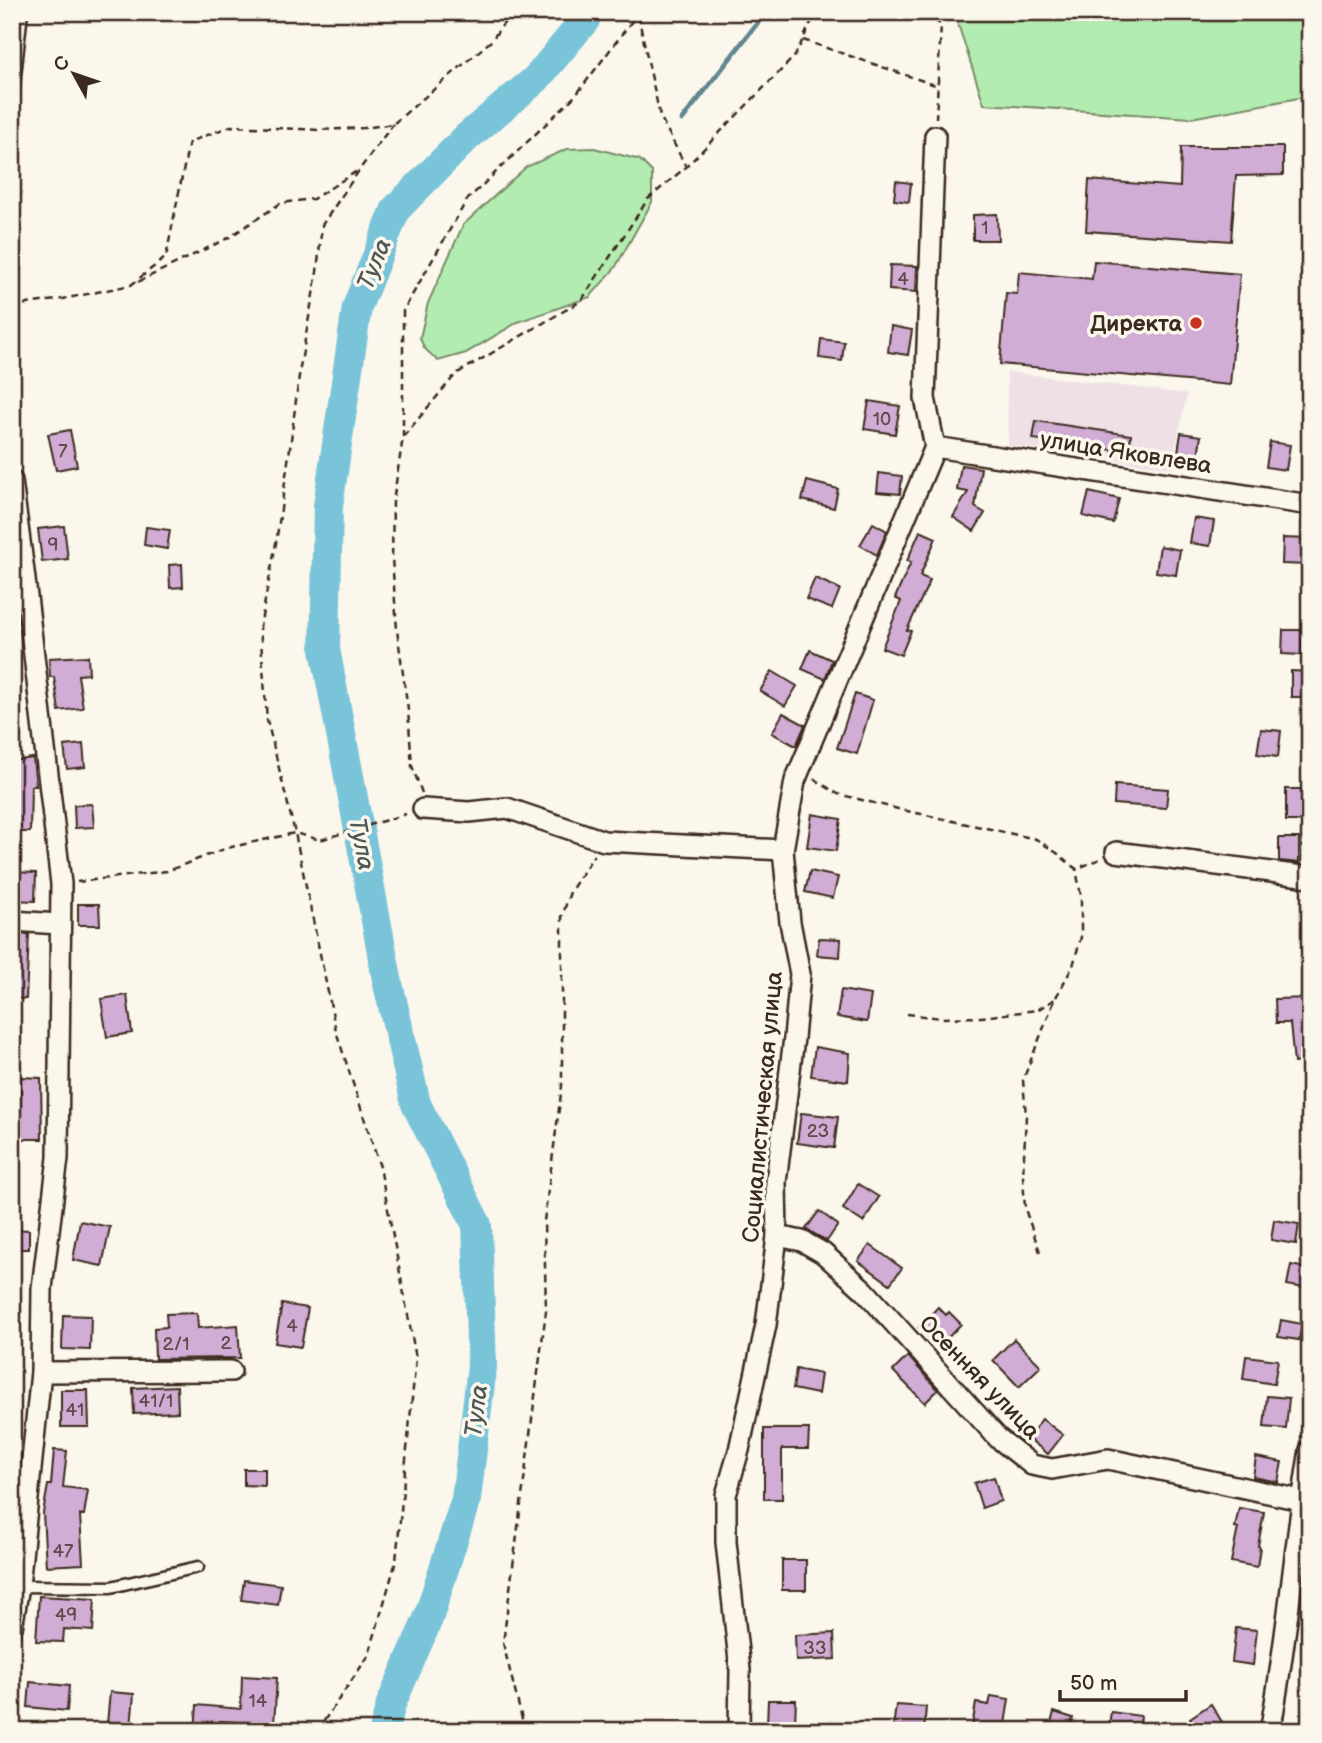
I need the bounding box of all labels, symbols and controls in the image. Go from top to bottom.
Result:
north arrow [38,38,108,108]
text: С [49,52,75,76]
house number: 1 [981,217,989,240]
water label: Тула [351,234,398,294]
house number: 4 [897,268,909,291]
place label: Директа [1090,310,1183,338]
marker: Директа [1188,315,1204,331]
house number: 10 [873,408,891,431]
street label: улица Яковлева [1038,426,1214,480]
house number: 7 [58,440,68,463]
house number: 9 [48,534,58,557]
water label: Тула [342,815,381,873]
street label: Социалистическая улица [737,970,789,1244]
house number: 23 [807,1120,829,1143]
street label: Осенняя улица [913,1310,1046,1446]
house number: 4 [286,1315,298,1338]
house number: 2 [220,1332,232,1355]
house number: 2/1 [162,1333,190,1356]
water label: Тула [459,1383,494,1439]
house number: 41/1 [139,1390,173,1413]
house number: 41 [66,1399,84,1422]
house number: 47 [53,1540,74,1563]
house number: 49 [55,1604,77,1627]
house number: 33 [803,1637,827,1660]
scale bar [1060,1659,1186,1703]
text: 50 m [1070,1671,1117,1696]
house number: 14 [249,1690,268,1713]

